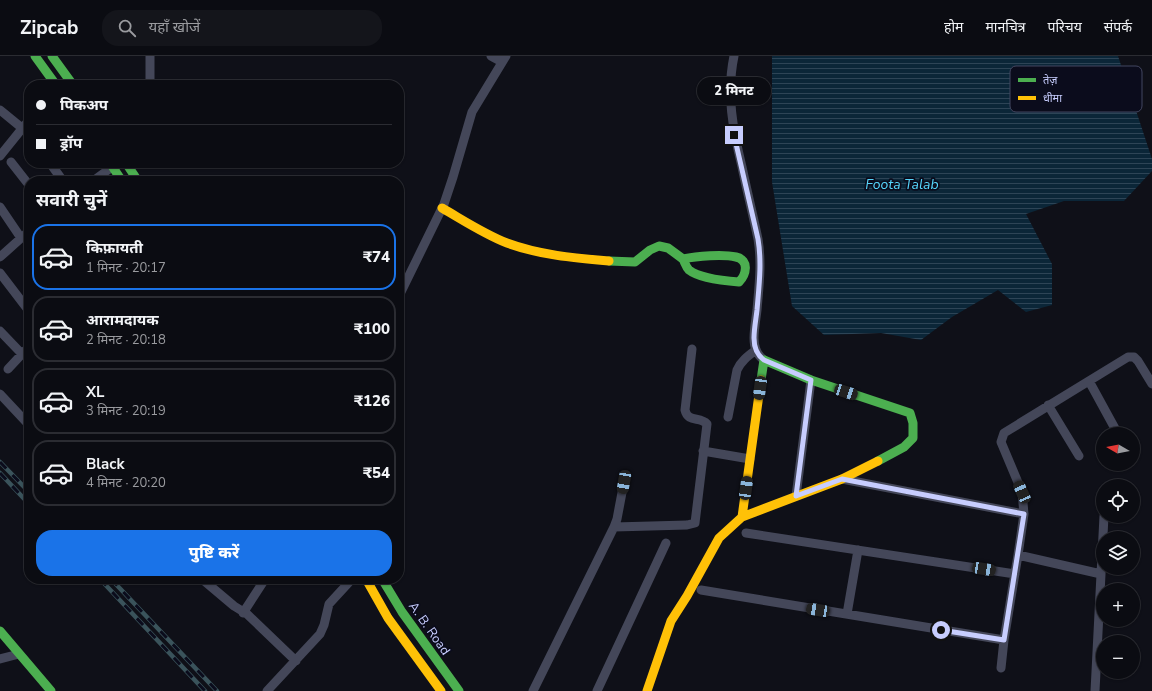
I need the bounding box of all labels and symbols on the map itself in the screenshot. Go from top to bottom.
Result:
legend [1010,66,1142,112]
text: तेज़ [1043,73,1058,88]
callout: 2 मिनट [697,77,771,105]
text: धीमा [1043,91,1062,106]
route end [725,126,743,144]
water label: Foota Talab [865,175,939,194]
car [752,375,768,401]
car [833,383,859,401]
north arrow [1096,427,1140,471]
car [616,469,632,495]
car [738,475,754,501]
car [1012,479,1032,505]
car [971,561,997,577]
street label: A. B. Road [404,598,454,659]
car [805,602,831,618]
route start [932,621,950,639]

